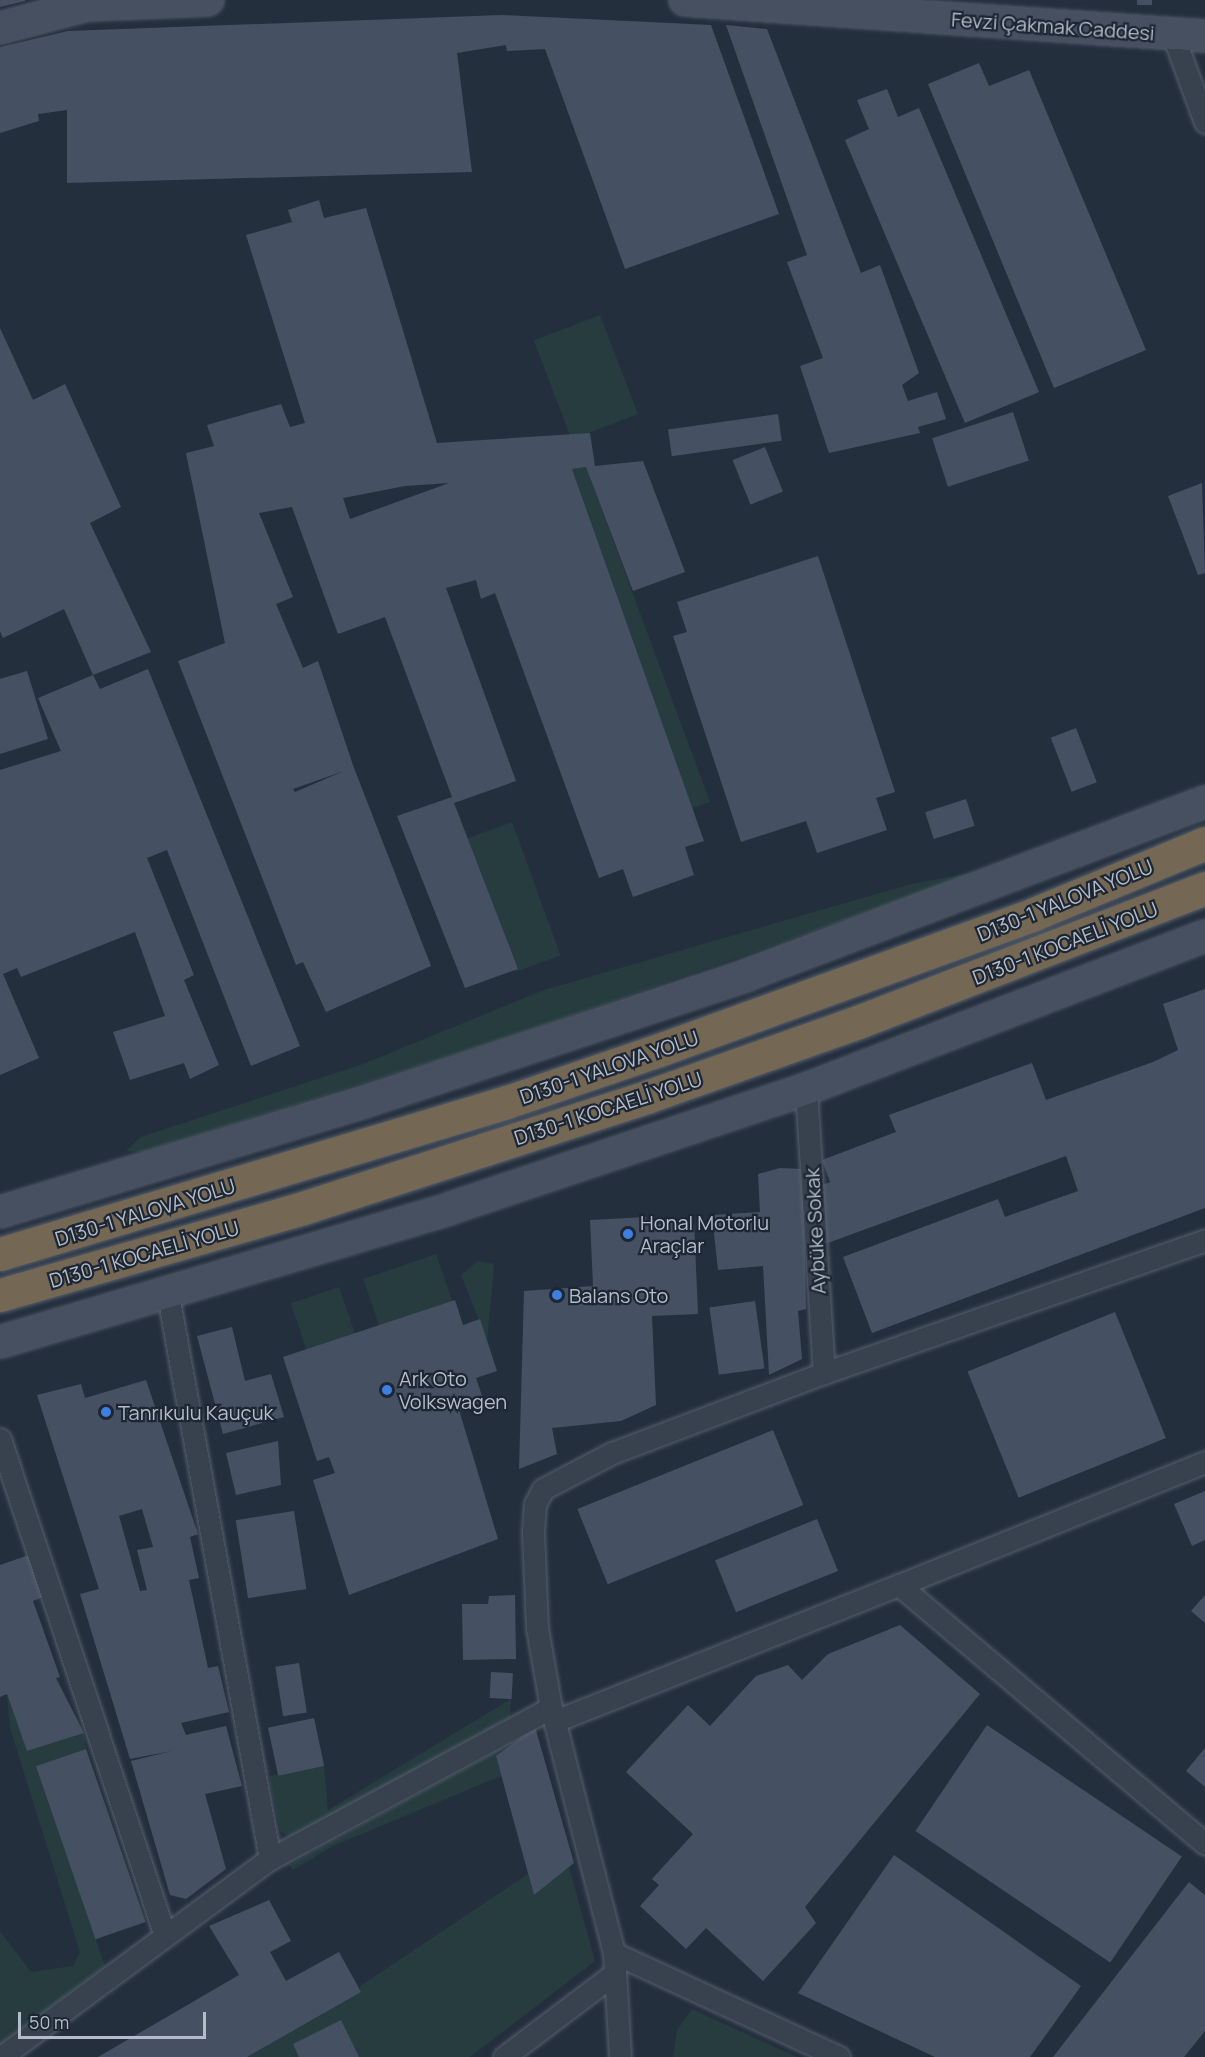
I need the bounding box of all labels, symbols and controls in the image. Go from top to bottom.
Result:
street label: Fevzi Çakmak Caddesi [951,7,1155,45]
street label: D130-1 YALOVA YOLU [974,854,1156,946]
street label: D130-1 KOCAELİ YOLU [969,897,1161,989]
street label: D130-1 YALOVA YOLU [517,1025,701,1109]
street label: D130-1 KOCAELİ YOLU [511,1066,705,1150]
street label: Aybüke Sokak [800,1167,830,1295]
street label: D130-1 YALOVA YOLU [52,1173,238,1251]
place label: Honal Motorlu Araçlar [640,1210,769,1257]
street label: D130-1 KOCAELİ YOLU [46,1215,242,1293]
marker: Honal Motorlu Araçlar [621,1227,635,1241]
place label: Balans Oto [569,1283,668,1307]
marker: Balans Oto [550,1288,564,1302]
place label: Ark Oto Volkswagen [399,1366,507,1413]
marker: Ark Oto Volkswagen [380,1383,394,1397]
place label: Tanrıkulu Kauçuk [118,1400,273,1424]
marker: Tanrıkulu Kauçuk [99,1405,113,1419]
scale bar [21,2000,208,2038]
text: 50 m [29,2010,69,2034]

